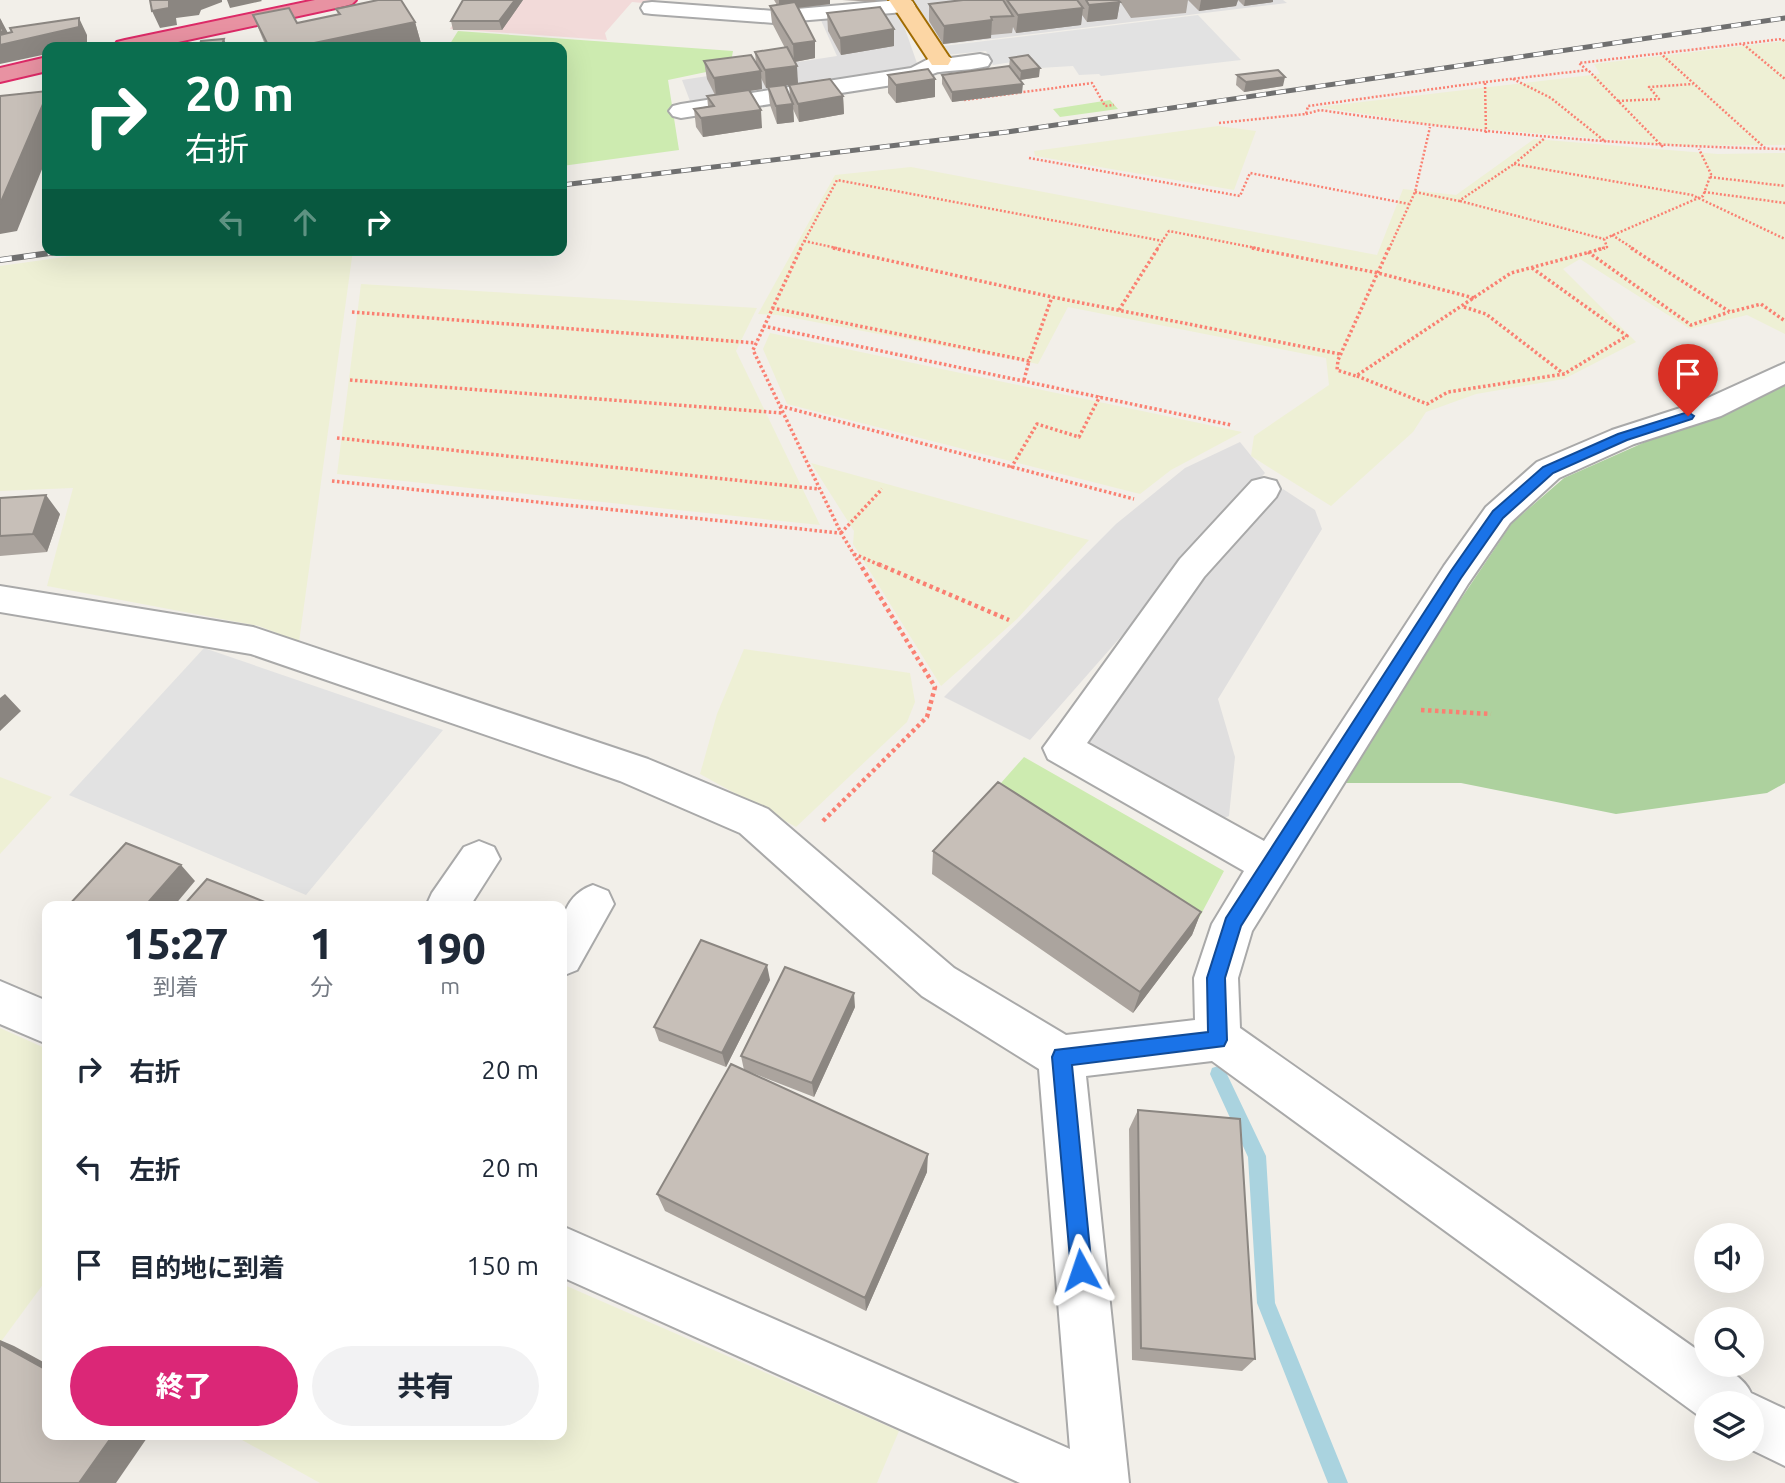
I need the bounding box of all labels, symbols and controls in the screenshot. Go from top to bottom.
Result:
text: 20 m [185,65,294,120]
icon: right [70,70,161,161]
text: 右折 [185,130,249,166]
icon: left [213,203,251,241]
icon: ahead [286,203,324,241]
icon: right [359,203,397,241]
pin [1658,344,1718,416]
icon: arrive [1669,355,1707,393]
text: 15:27 [123,920,228,967]
text: 1 [310,920,333,967]
text: 190 [415,925,486,972]
text: m [440,973,460,998]
text: 到着 [153,974,199,999]
text: 分 [310,974,333,999]
icon: right [70,1050,108,1088]
text: 20 m [481,1055,539,1084]
text: 右折 [129,1057,181,1086]
icon: left [70,1148,108,1186]
text: 20 m [481,1153,539,1182]
text: 左折 [129,1155,181,1184]
map controls [1694,1223,1764,1461]
button: sound [1694,1223,1764,1293]
position arrow [1044,1233,1118,1307]
icon: arrive [70,1246,108,1284]
text: 150 m [467,1251,539,1280]
text: 目的地に到着 [129,1253,285,1282]
button: search [1694,1307,1764,1377]
button: 終了 [70,1346,298,1426]
button: 共有 [312,1346,539,1426]
button: layers [1694,1391,1764,1461]

